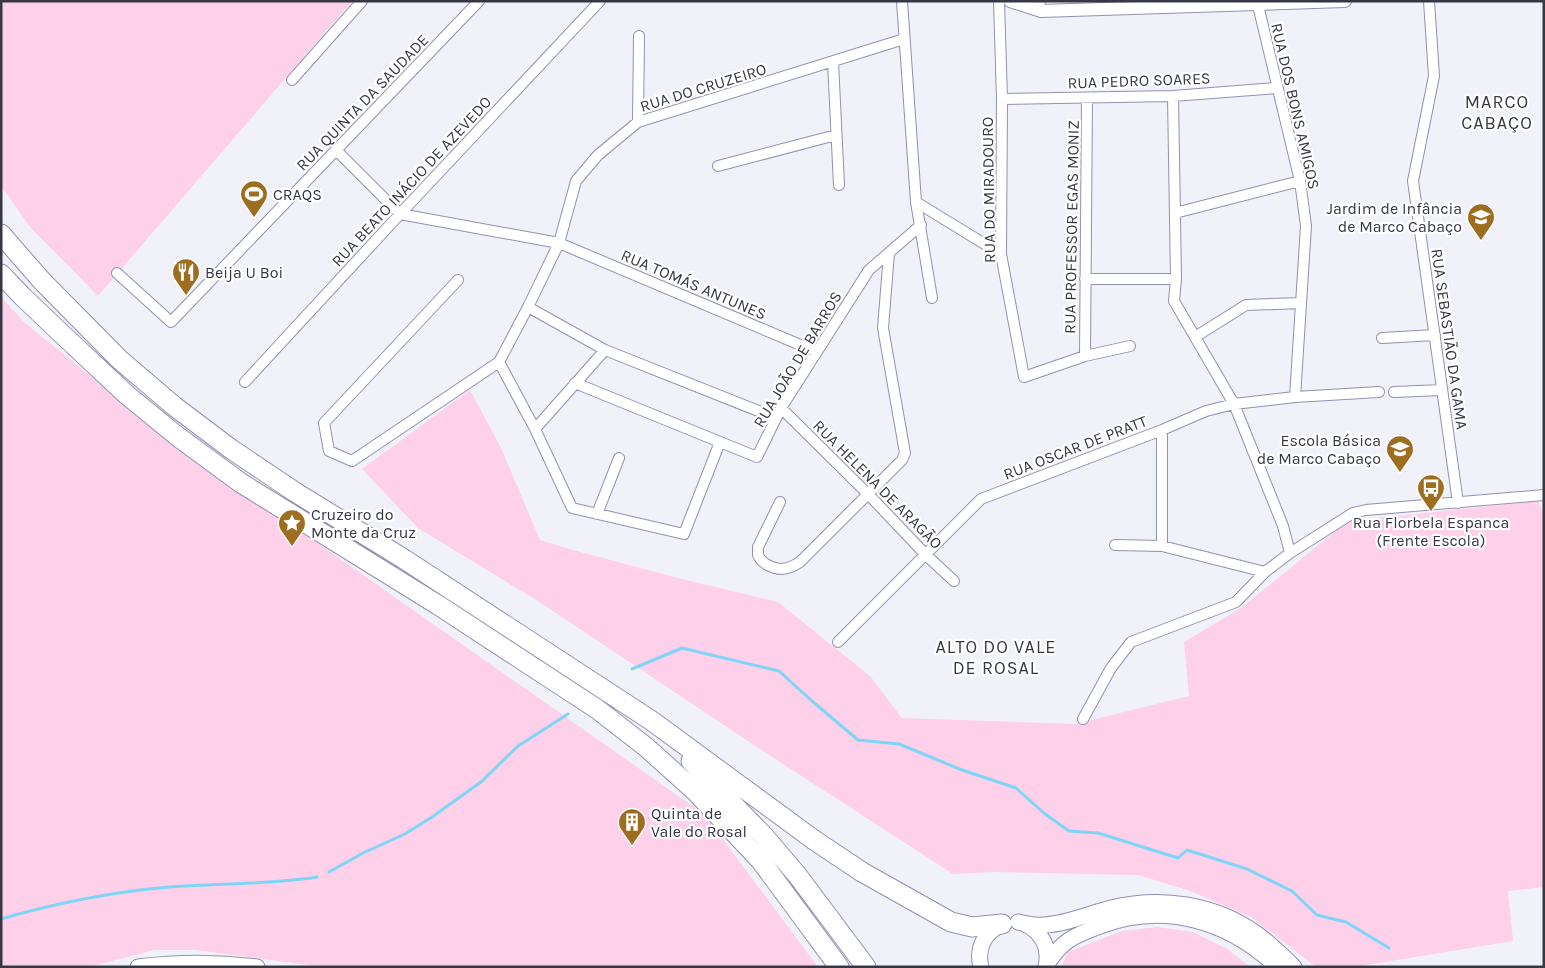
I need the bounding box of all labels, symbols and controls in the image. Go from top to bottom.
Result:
street label: RUA DOS BONS AMIGOS [1267,21,1324,191]
street label: RUA QUINTA DA SAUDADE [292,30,432,174]
street label: RUA DO CRUZEIRO [638,59,769,116]
street label: RUA PEDRO SOARES [1067,69,1211,92]
district label: MARCO CABAÇO [1461,91,1533,134]
street label: RUA BEATO INÁCIO DE AZEVEDO [327,92,495,270]
street label: RUA DO MIRADOURO [978,117,999,263]
street label: RUA PROFESSOR EGAS MONIZ [1060,120,1083,334]
sports icon: CRAQS [239,179,269,218]
place label: CRAQS [273,185,322,204]
place label: Jardim de Infância de Marco Cabaço [1327,199,1462,236]
school or university icon: Jardim de Infância de Marco Cabaço [1466,202,1496,241]
street label: RUA TOMÁS ANTUNES [618,245,769,324]
street label: RUA SEBASTIÃO DA GAMA [1427,247,1472,431]
restaurant icon: Beija U Boi [171,257,201,296]
place label: Beija U Boi [205,263,283,282]
street label: RUA JOÃO DE BARROS [749,288,846,431]
street label: RUA OSCAR DE PRATT [1001,411,1150,484]
street label: RUA HELENA DE ARAGÃO [809,416,946,553]
place label: Escola Básica de Marco Cabaço [1257,431,1381,468]
school or university icon: Escola Básica de Marco Cabaço [1385,434,1415,473]
bus stop icon: Rua Florbela Espanca (Frente Escola) [1416,473,1446,512]
place label: Cruzeiro do Monte da Cruz [311,505,416,542]
place icon: Cruzeiro do Monte da Cruz [277,508,307,547]
place label: Rua Florbela Espanca (Frente Escola) [1353,513,1509,550]
district label: ALTO DO VALE DE ROSAL [936,636,1057,679]
place label: Quinta de Vale do Rosal [651,804,747,841]
building icon: Quinta de Vale do Rosal [617,807,647,846]

